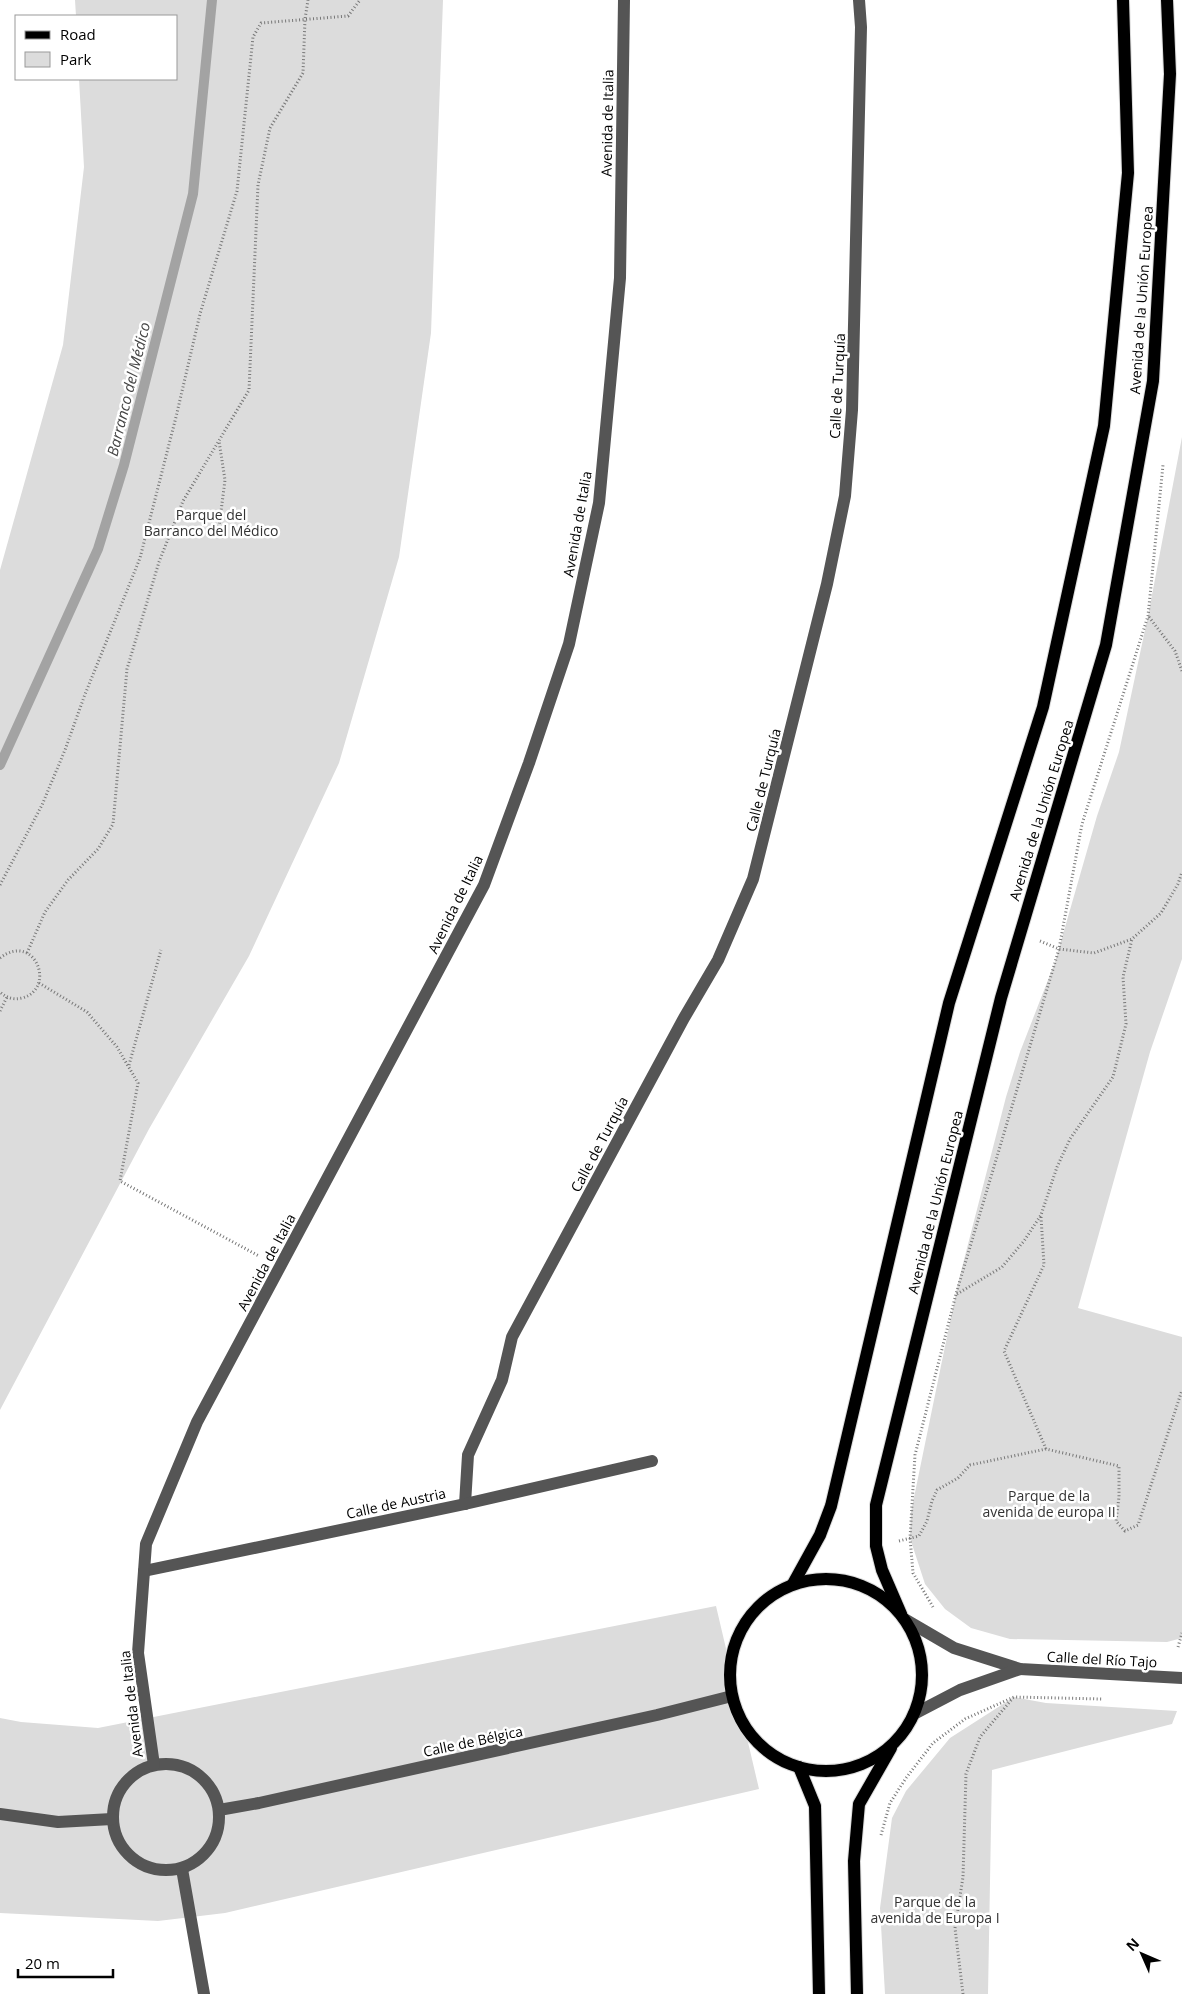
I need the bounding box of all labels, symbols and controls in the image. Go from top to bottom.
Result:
legend [15,15,178,80]
text: Road [60,24,96,44]
text: Park [60,49,91,69]
street label: Avenida de Italia [597,69,617,177]
street label: Avenida de la Unión Europea [1125,205,1157,395]
water label: Barranco del Médico [102,320,154,458]
street label: Calle de Turquía [825,333,849,439]
street label: Avenida de Italia [558,469,596,579]
park label: Parque del Barranco del Médico [144,505,278,540]
street label: Avenida de la Unión Europea [1004,717,1078,903]
street label: Calle de Turquía [741,726,785,834]
street label: Avenida de Italia [423,852,487,956]
street label: Calle de Turquía [566,1093,632,1195]
street label: Avenida de la Unión Europea [903,1108,967,1296]
street label: Avenida de Italia [232,1210,300,1314]
street label: Calle de Austria [344,1483,448,1523]
park label: Parque de la avenida de europa II [982,1486,1116,1521]
street label: Calle del Río Tajo [1046,1647,1158,1671]
street label: Avenida de Italia [115,1650,147,1758]
street label: Calle de Bélgica [421,1721,525,1761]
park label: Parque de la avenida de Europa I [870,1892,1000,1927]
north arrow [1117,1929,1167,1979]
text: N [1122,1934,1143,1955]
scale bar [18,1946,112,1978]
text: 20 m [25,1953,60,1973]

